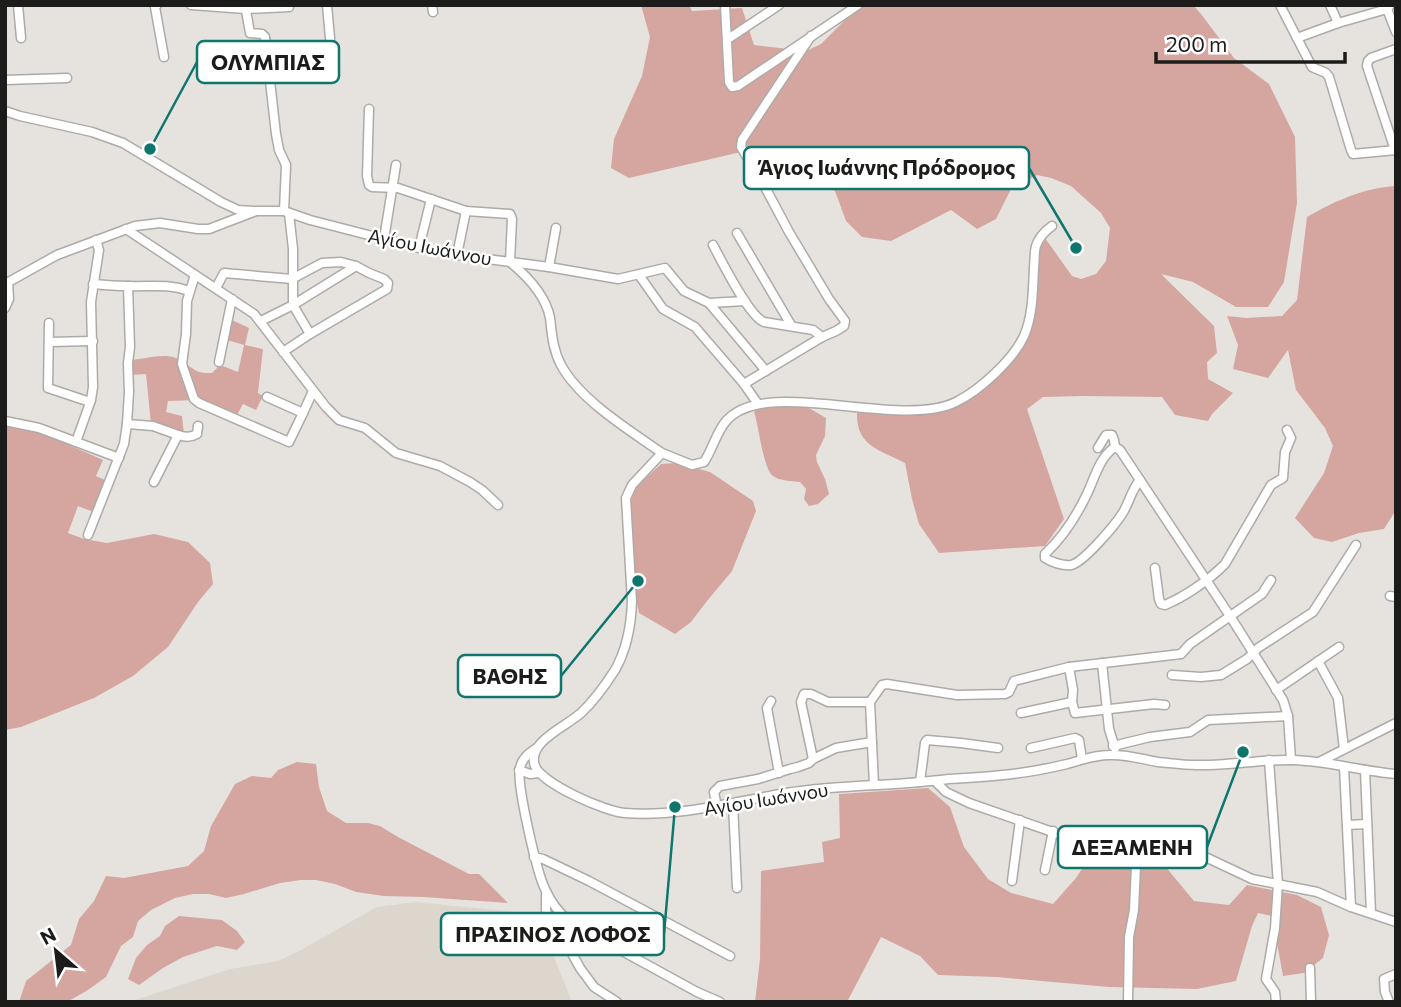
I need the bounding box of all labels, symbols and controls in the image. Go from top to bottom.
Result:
scale bar [1156,21,1345,65]
text: 200 m [1166,31,1227,56]
callout: ΟΛΥΜΠΙΑΣ [197,41,339,83]
text: ΟΛΥΜΠΙΑΣ [211,49,325,74]
callout: Άγιος Ιωάννης Πρόδρομος [744,147,1029,189]
text: Άγιος Ιωάννης Πρόδρομος [758,154,1015,179]
street label: Αγίου Ιωάννου [366,223,494,270]
callout: ΒΑΘΗΣ [458,655,561,697]
text: ΒΑΘΗΣ [472,663,548,688]
street label: Αγίου Ιωάννου [702,777,830,820]
callout: ΔΕΞΑΜΕΝΗ [1058,826,1207,868]
text: ΔΕΞΑΜΕΝΗ [1071,834,1193,859]
callout: ΠΡΑΣΙΝΟΣ ΛΟΦΟΣ [441,913,664,955]
north arrow [21,916,91,986]
text: ΠΡΑΣΙΝΟΣ ΛΟΦΟΣ [455,921,651,946]
text: N [36,922,59,949]

